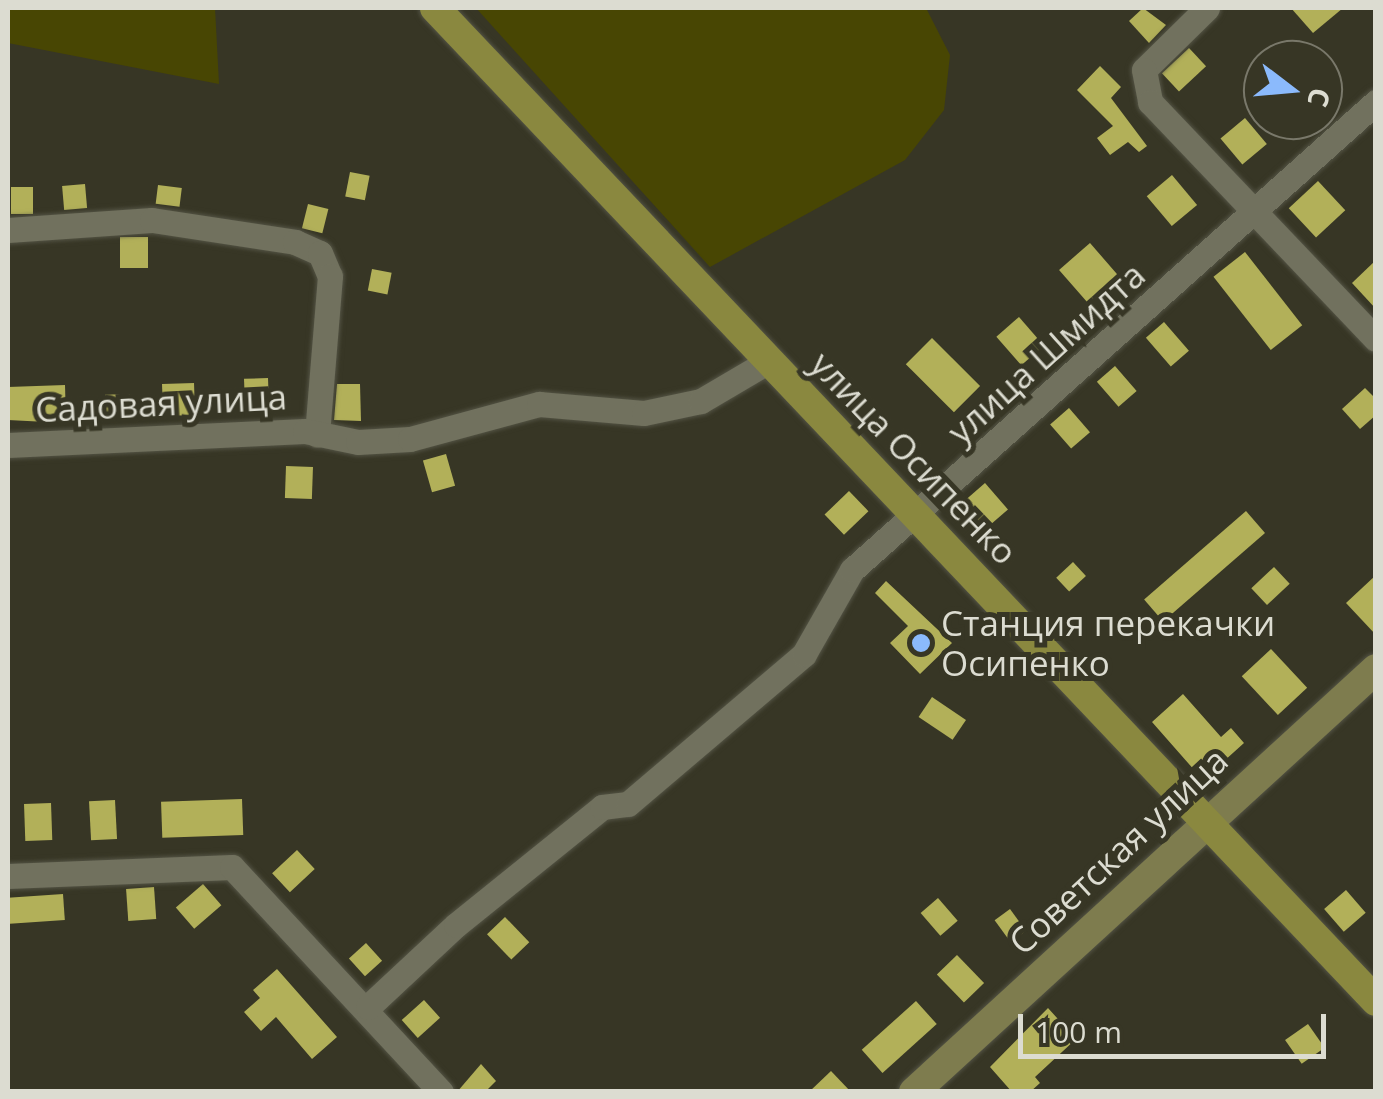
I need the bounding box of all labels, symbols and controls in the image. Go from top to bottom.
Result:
north arrow [1243,40,1343,140]
text: С [1299,84,1341,112]
street label: улица Шмидта [939,254,1153,452]
street label: улица Осипенко [802,343,1026,573]
street label: Садовая улица [34,375,288,431]
place label: Станция перекачки Осипенко [941,602,1275,684]
marker: Станция перекачки Осипенко [910,632,932,654]
street label: Советская улица [1000,739,1236,963]
scale bar [1023,994,1330,1056]
text: 100 m [1035,1011,1122,1052]

